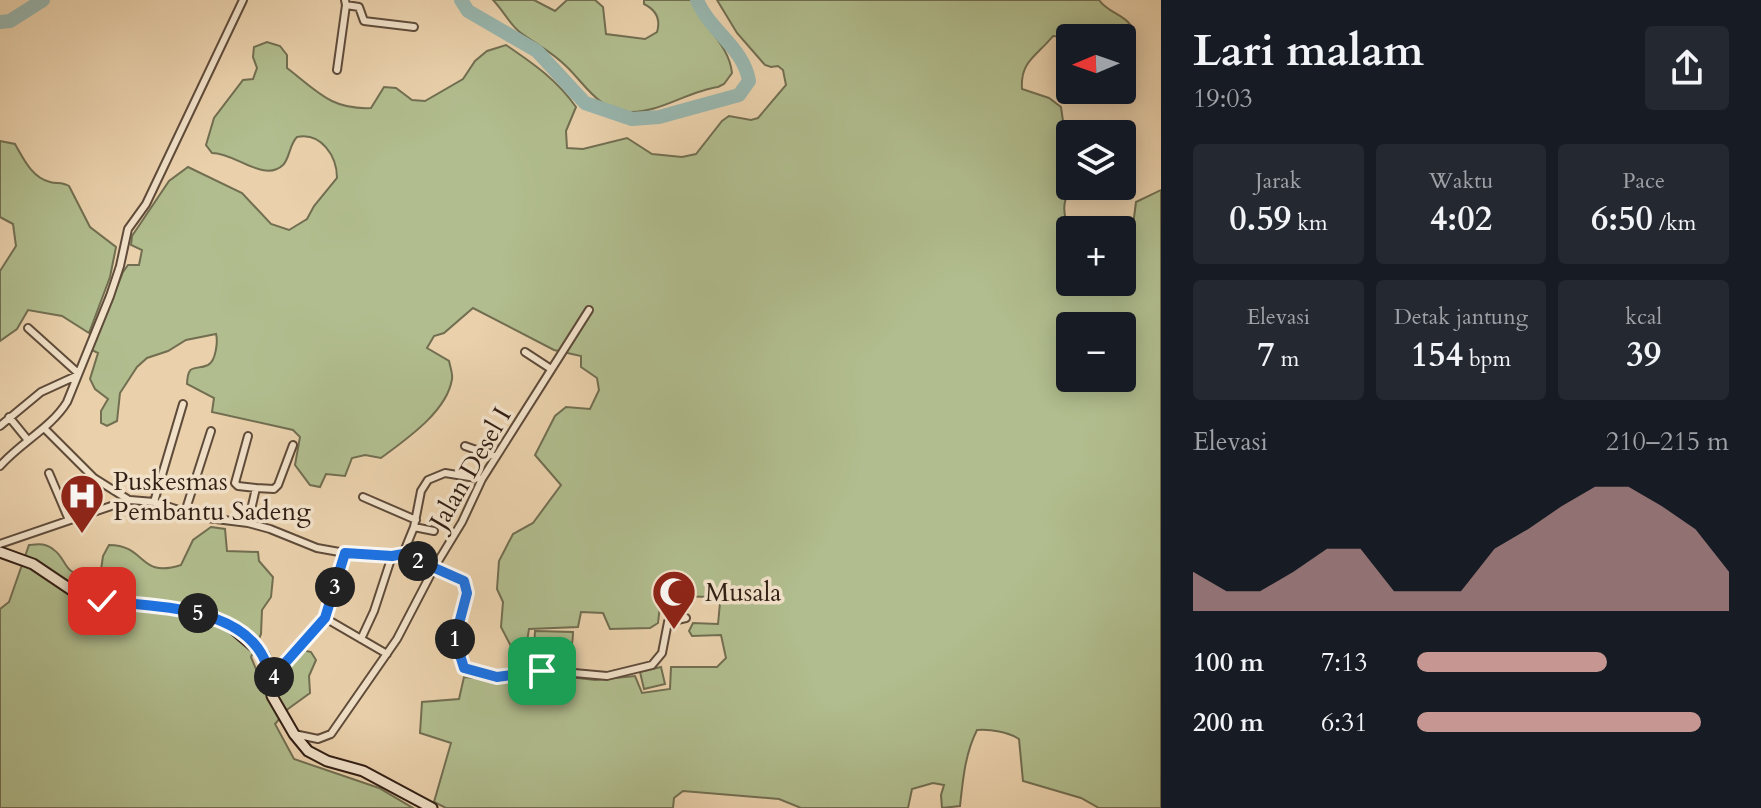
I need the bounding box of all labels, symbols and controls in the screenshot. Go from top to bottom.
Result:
text: Lari malam [1193,21,1424,81]
north arrow [1056,24,1136,104]
map controls [1056,24,1136,392]
button: share [1645,26,1729,110]
text: 19:03 [1193,81,1253,116]
button: layers [1056,120,1136,200]
text: Jarak [1255,166,1301,196]
text: Waktu [1429,166,1493,196]
text: Pace [1622,166,1665,196]
text: 0.59 [1229,196,1291,242]
text: 4:02 [1430,196,1492,242]
text: 6:50 [1591,196,1653,242]
text: km [1291,208,1328,238]
text: /km [1653,208,1696,238]
button: + [1056,216,1136,296]
text: Elevasi [1247,302,1310,332]
text: Detak jantung [1394,302,1528,332]
text: kcal [1625,302,1662,332]
button: − [1056,312,1136,392]
text: 7 [1257,332,1275,378]
text: 154 [1411,332,1463,378]
text: 39 [1626,332,1661,378]
text: m [1275,344,1299,374]
text: bpm [1463,344,1511,374]
street label: Jalan Desel I [419,401,519,539]
text: Elevasi [1193,424,1268,459]
text: 210–215 m [1606,424,1729,459]
place label: Puskesmas Pembantu Sadeng [113,464,311,529]
hospital icon: Puskesmas Pembantu Sadeng [58,472,106,535]
pin: 2 [398,541,438,581]
text: 2 [412,546,424,576]
pin [68,567,136,635]
pin: 3 [315,567,355,607]
mosque icon: Musala [650,568,698,631]
text: 3 [329,572,341,602]
place label: Musala [705,575,782,610]
icon: check [80,579,124,623]
pin: 5 [178,593,218,633]
text: 5 [192,598,204,628]
pin: 1 [435,619,475,659]
text: 1 [449,624,461,654]
pin [508,637,576,705]
text: 100 m [1193,645,1264,680]
text: 7:13 [1321,645,1368,680]
icon: arrive [520,649,564,693]
pin: 4 [254,657,294,697]
text: 4 [268,662,280,692]
text: 200 m [1193,705,1264,740]
text: 6:31 [1321,705,1368,740]

